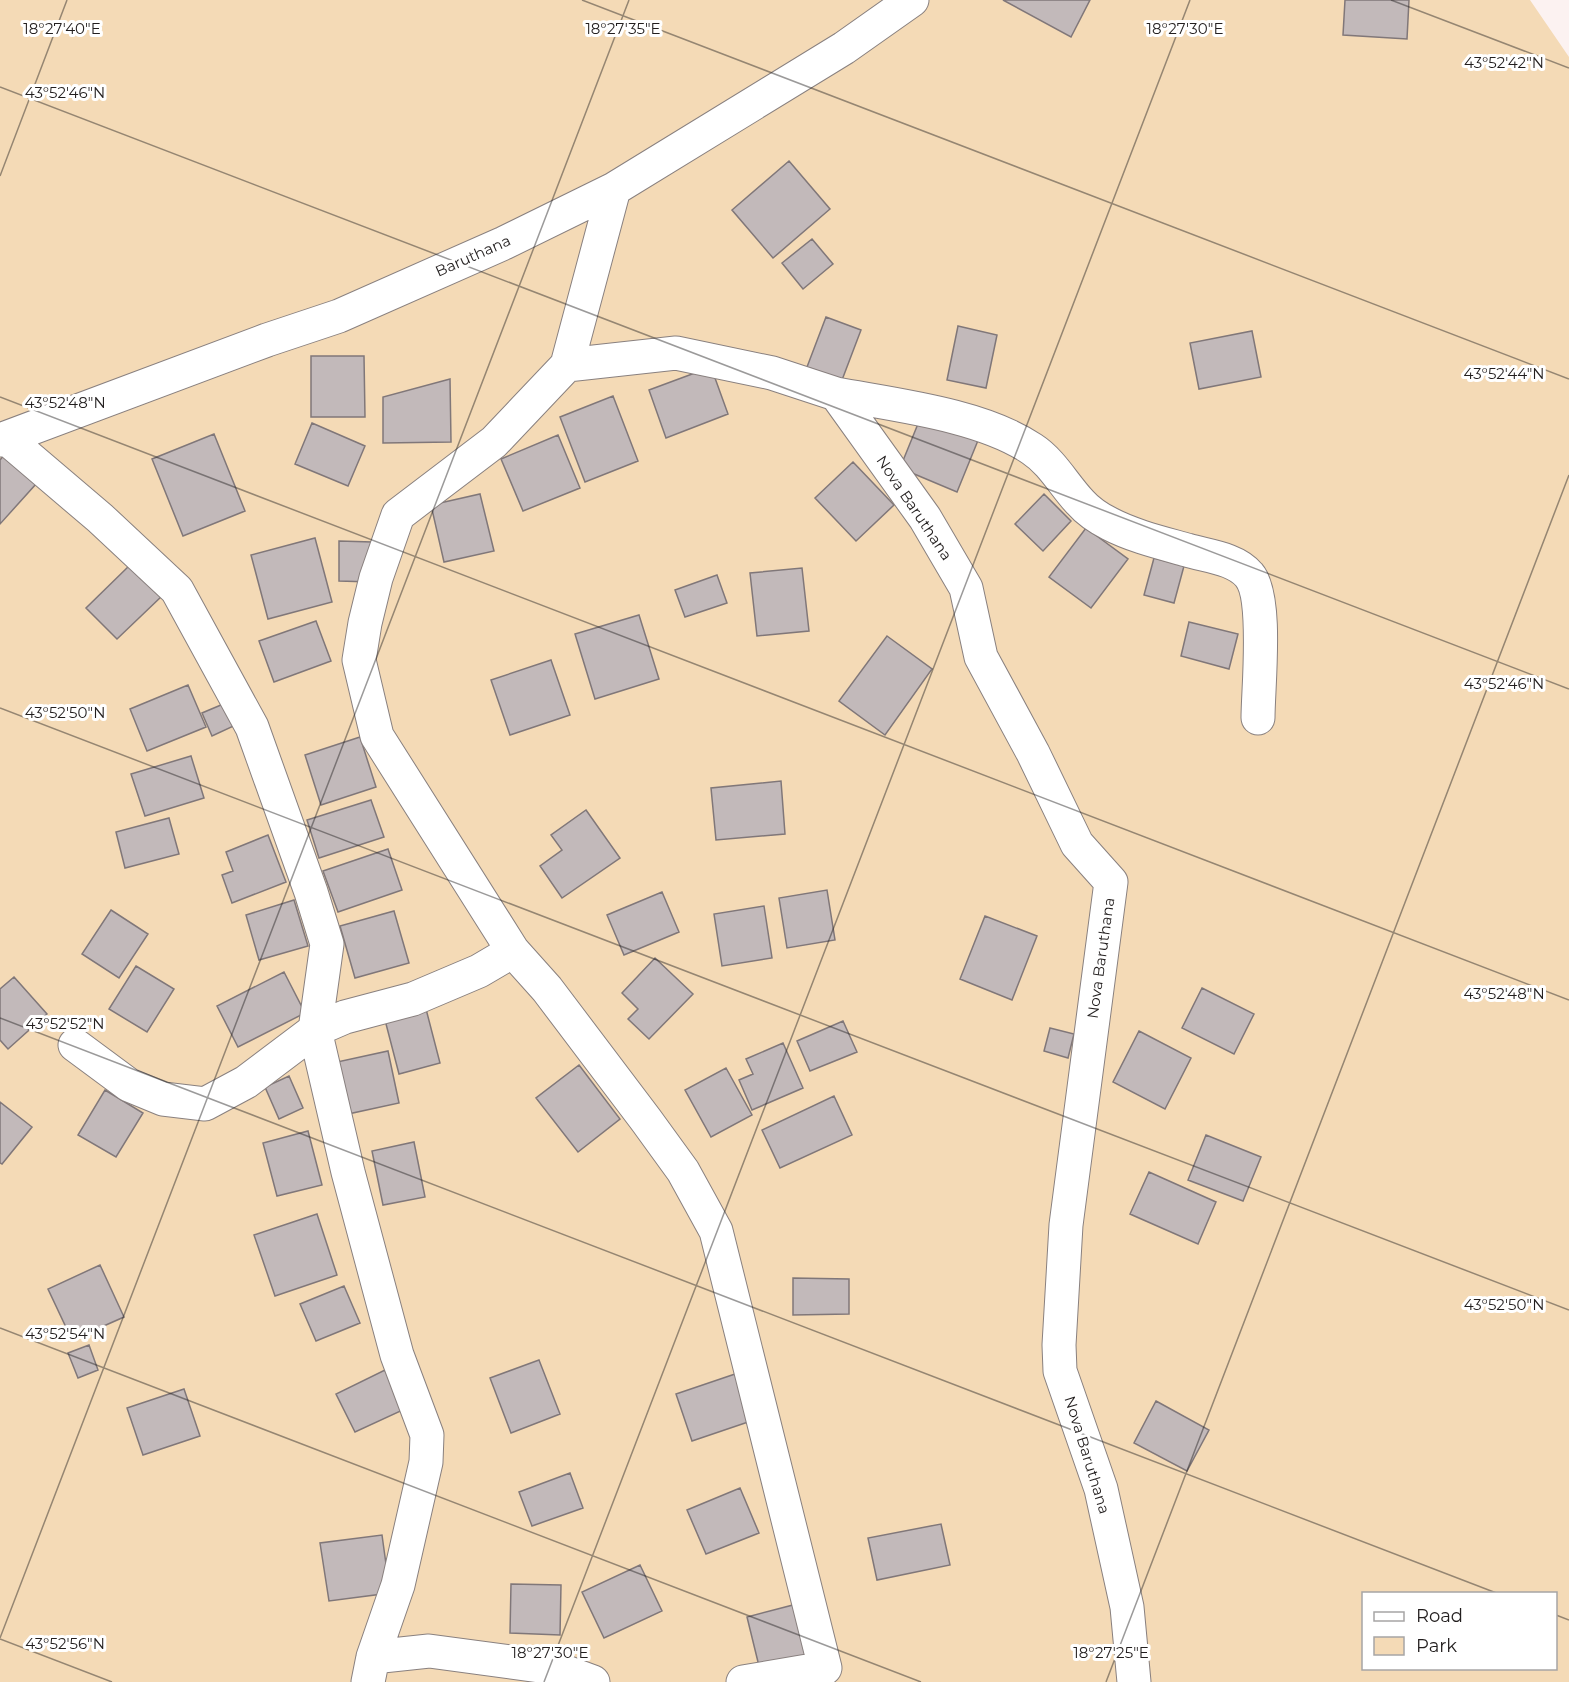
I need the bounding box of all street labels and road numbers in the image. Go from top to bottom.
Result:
street label: Baruthana [432,231,513,281]
street label: Nova Baruthana [872,452,956,564]
street label: Nova Baruthana [1083,896,1118,1020]
street label: Nova Baruthana [1061,1394,1114,1516]

